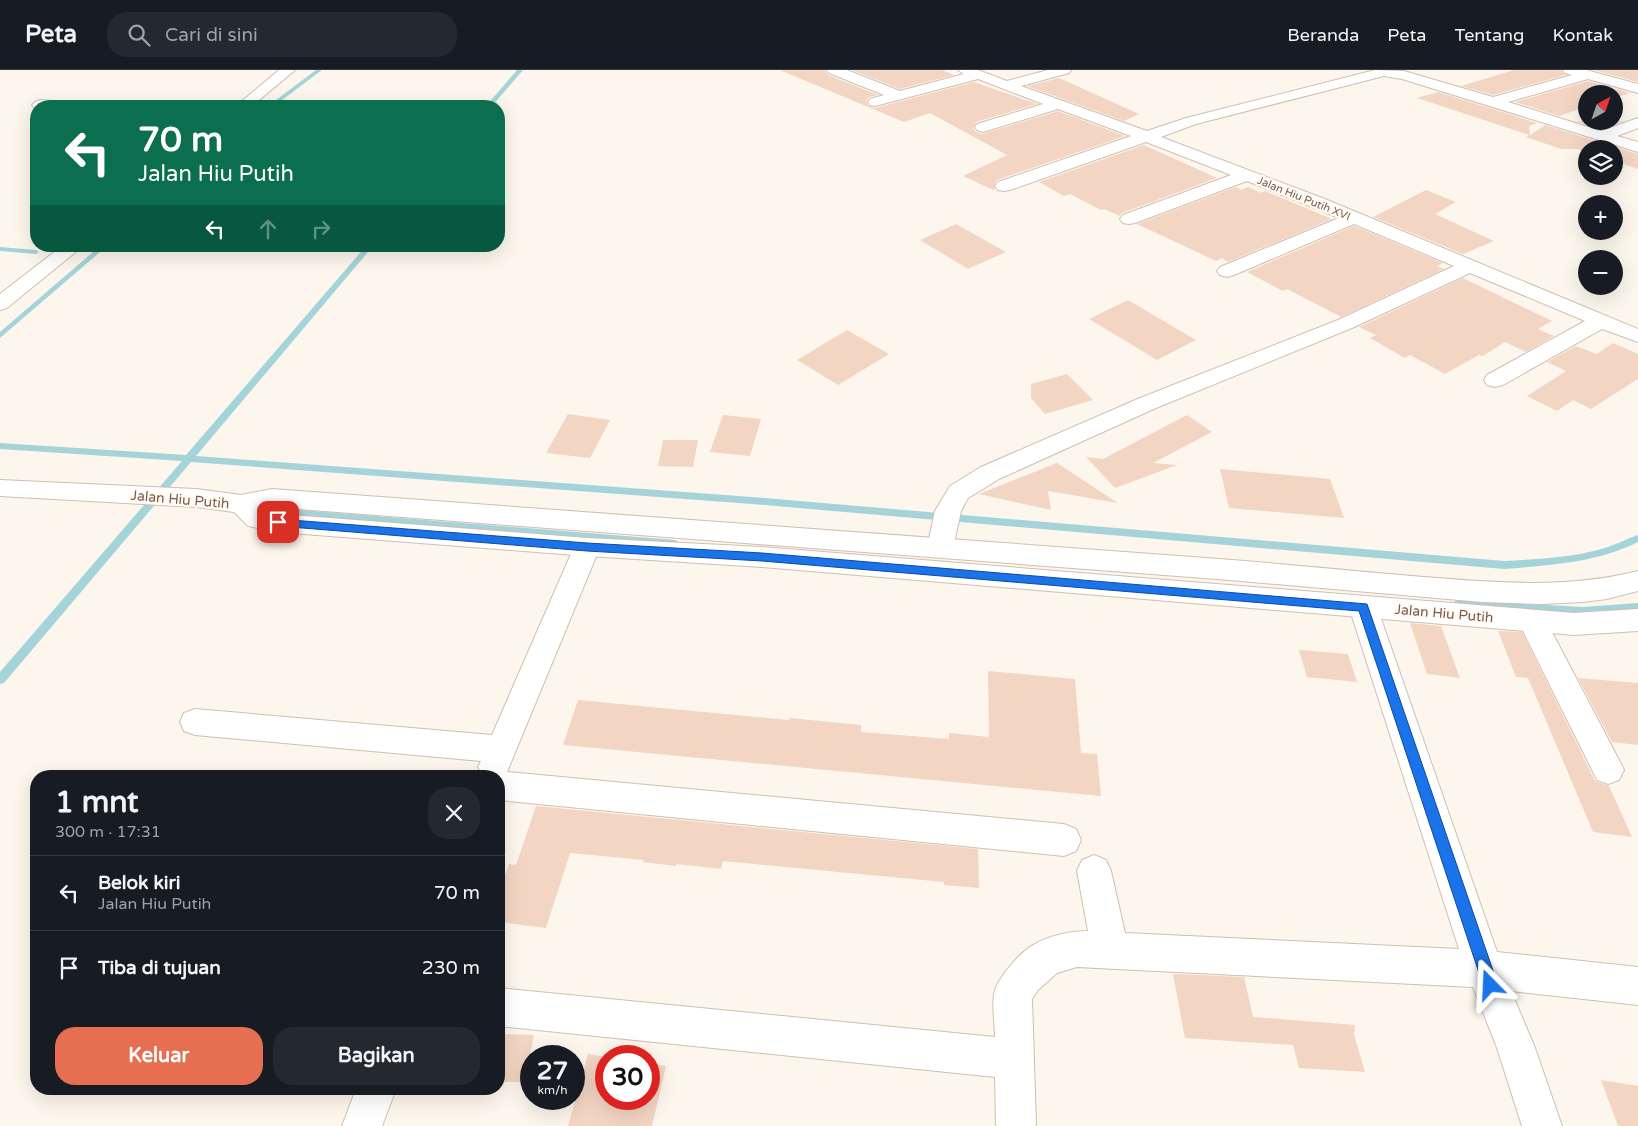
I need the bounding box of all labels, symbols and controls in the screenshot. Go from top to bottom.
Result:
search box [107,12,457,57]
text: Peta [25,20,77,49]
icon: search [125,21,153,49]
text: Cari di sini [165,24,258,46]
text: Beranda [1287,24,1359,46]
text: Peta [1387,24,1426,46]
text: Tentang [1454,24,1524,46]
text: Kontak [1552,24,1613,46]
north arrow [1578,85,1622,130]
map controls [1578,85,1623,295]
text: 70 m [138,119,223,161]
icon: left [55,120,120,185]
button: layers [1578,140,1623,185]
text: Jalan Hiu Putih [138,161,294,187]
street label: Jalan Hiu Putih XVI [1255,174,1352,223]
button: + [1578,195,1623,240]
icon: left [201,215,229,243]
icon: ahead [254,215,282,243]
icon: right [307,215,335,243]
button: − [1578,250,1623,295]
street label: Jalan Hiu Putih [130,487,230,512]
pin [257,501,299,543]
icon: arrive [264,508,292,536]
street label: Jalan Hiu Putih [1394,601,1494,626]
text: 1 mnt [55,784,139,821]
button: close [428,787,480,839]
text: 300 m · 17:31 [55,822,161,842]
text: Belok kiri [98,872,181,894]
icon: left [55,879,83,907]
text: 70 m [434,882,480,904]
text: Jalan Hiu Putih [98,894,211,914]
icon: arrive [55,954,83,982]
text: Tiba di tujuan [98,957,221,979]
text: 230 m [422,957,480,979]
position arrow [1463,958,1515,1010]
button: Keluar [55,1027,263,1085]
button: Bagikan [273,1027,480,1085]
speed limit sign: 30 [595,1045,660,1110]
text: 27 [537,1056,568,1086]
text: km/h [537,1083,568,1097]

